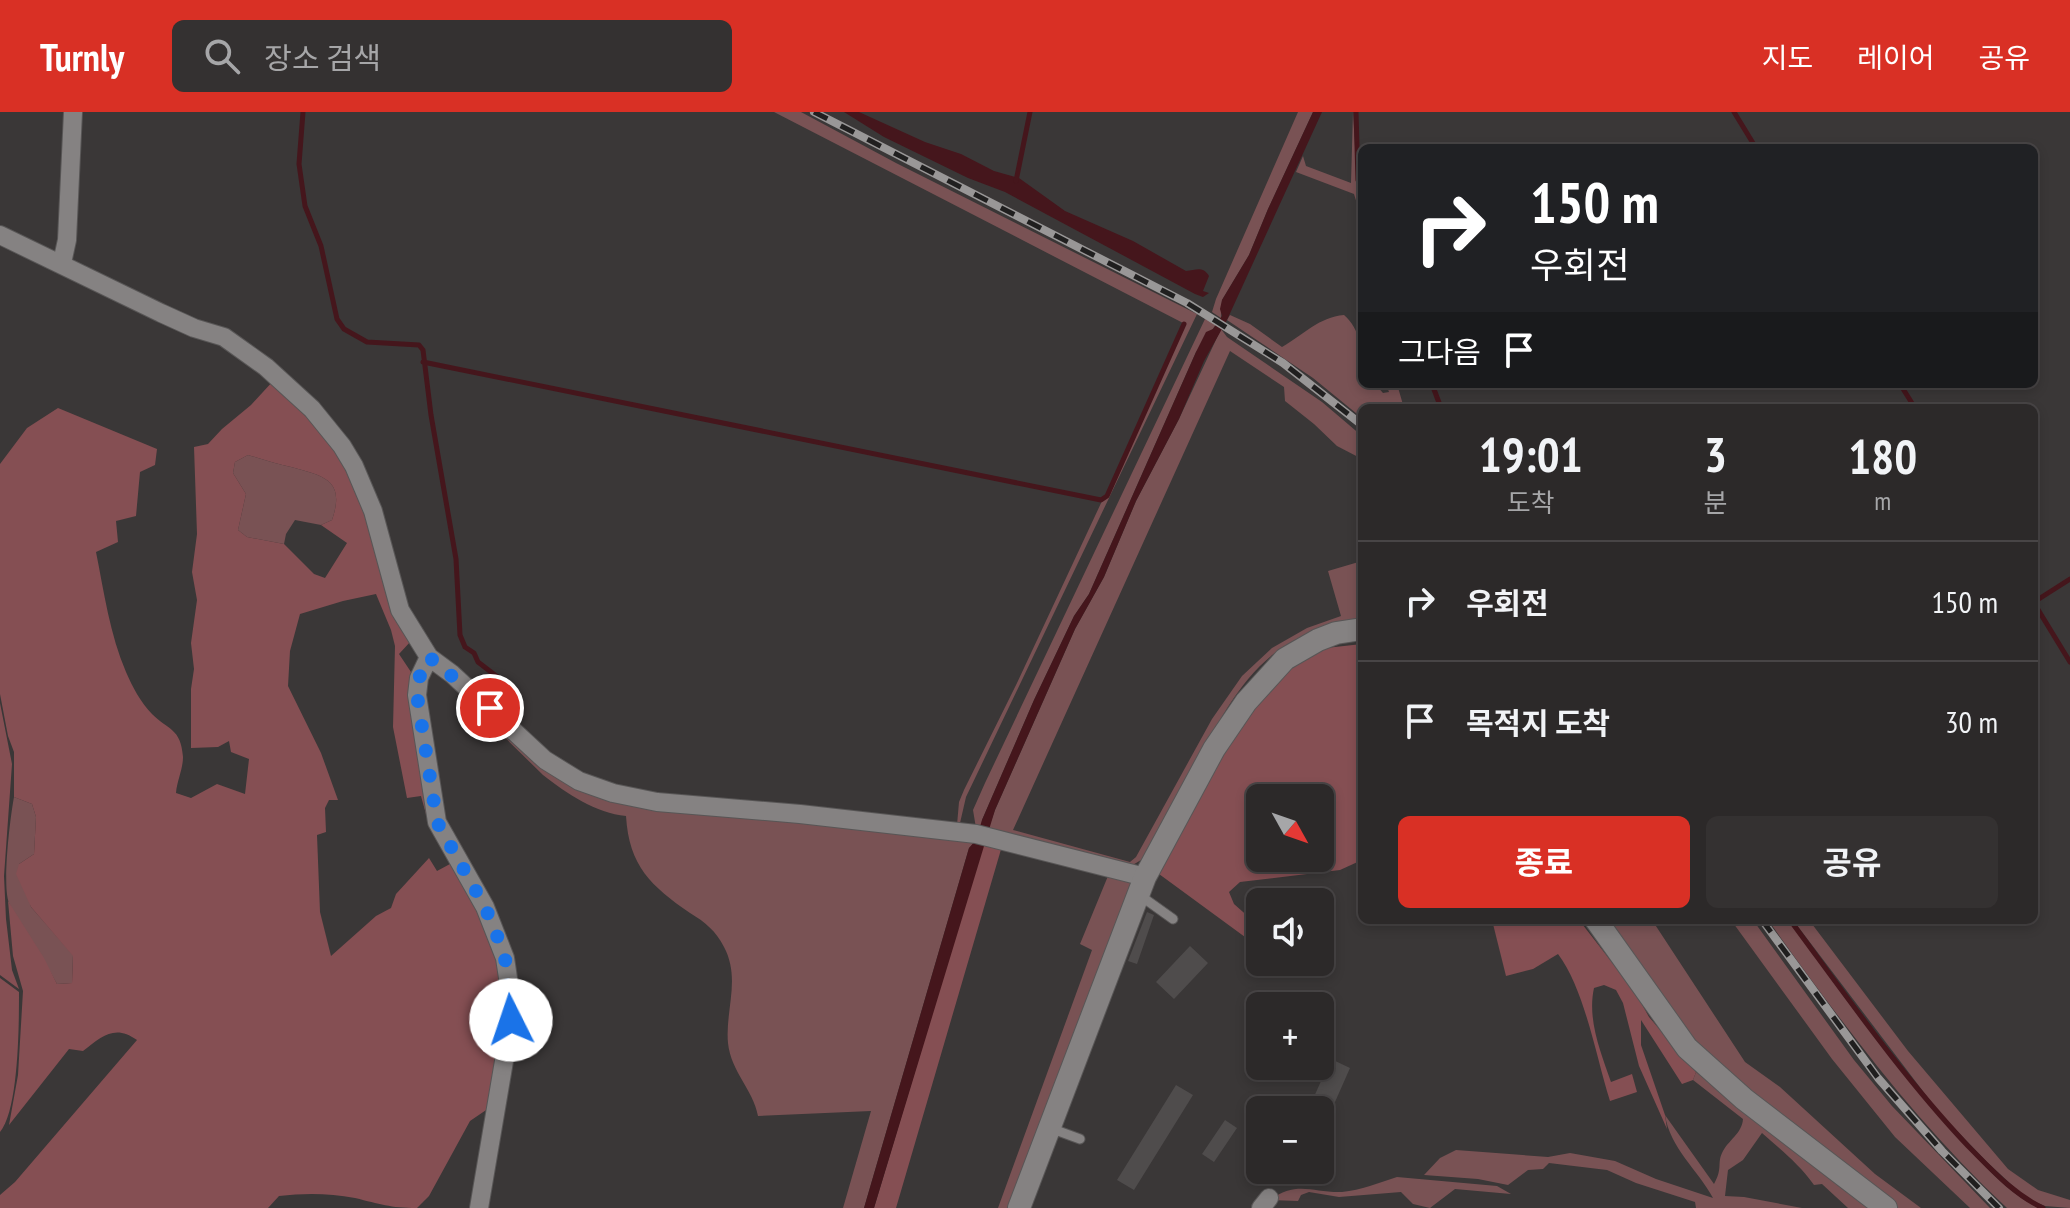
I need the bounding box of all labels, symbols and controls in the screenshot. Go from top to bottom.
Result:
search box [172,20,732,92]
text: Turnly [40,32,124,81]
icon: search [200,34,244,78]
text: 장소 검색 [264,38,381,77]
text: 지도 [1762,39,1813,76]
text: 레이어 [1857,39,1934,76]
text: 공유 [1978,39,2030,76]
text: 150 m [1530,166,1659,238]
icon: right [1398,176,1502,280]
text: 우회전 [1530,241,1629,288]
icon: arrive [1497,328,1541,372]
text: 그다음 [1398,332,1481,371]
text: 19:01 [1479,423,1583,485]
text: 3 [1704,423,1727,485]
text: 180 [1848,425,1917,487]
text: m [1874,484,1891,517]
text: 도착 [1507,486,1555,519]
text: 분 [1704,486,1727,519]
icon: right [1398,579,1442,623]
text: 150 m [1932,582,1998,621]
text: 우회전 [1466,583,1549,622]
pin [456,674,524,742]
icon: arrive [468,686,512,730]
icon: arrive [1398,699,1442,743]
text: 30 m [1945,702,1998,741]
text: 목적지 도착 [1466,703,1610,742]
north arrow [1246,784,1334,872]
map controls [1246,784,1334,1184]
button: 종료 [1398,816,1690,908]
button: 공유 [1706,816,1998,908]
button: sound [1246,888,1334,976]
position arrow [469,978,553,1062]
button: + [1246,992,1334,1080]
button: − [1246,1096,1334,1184]

